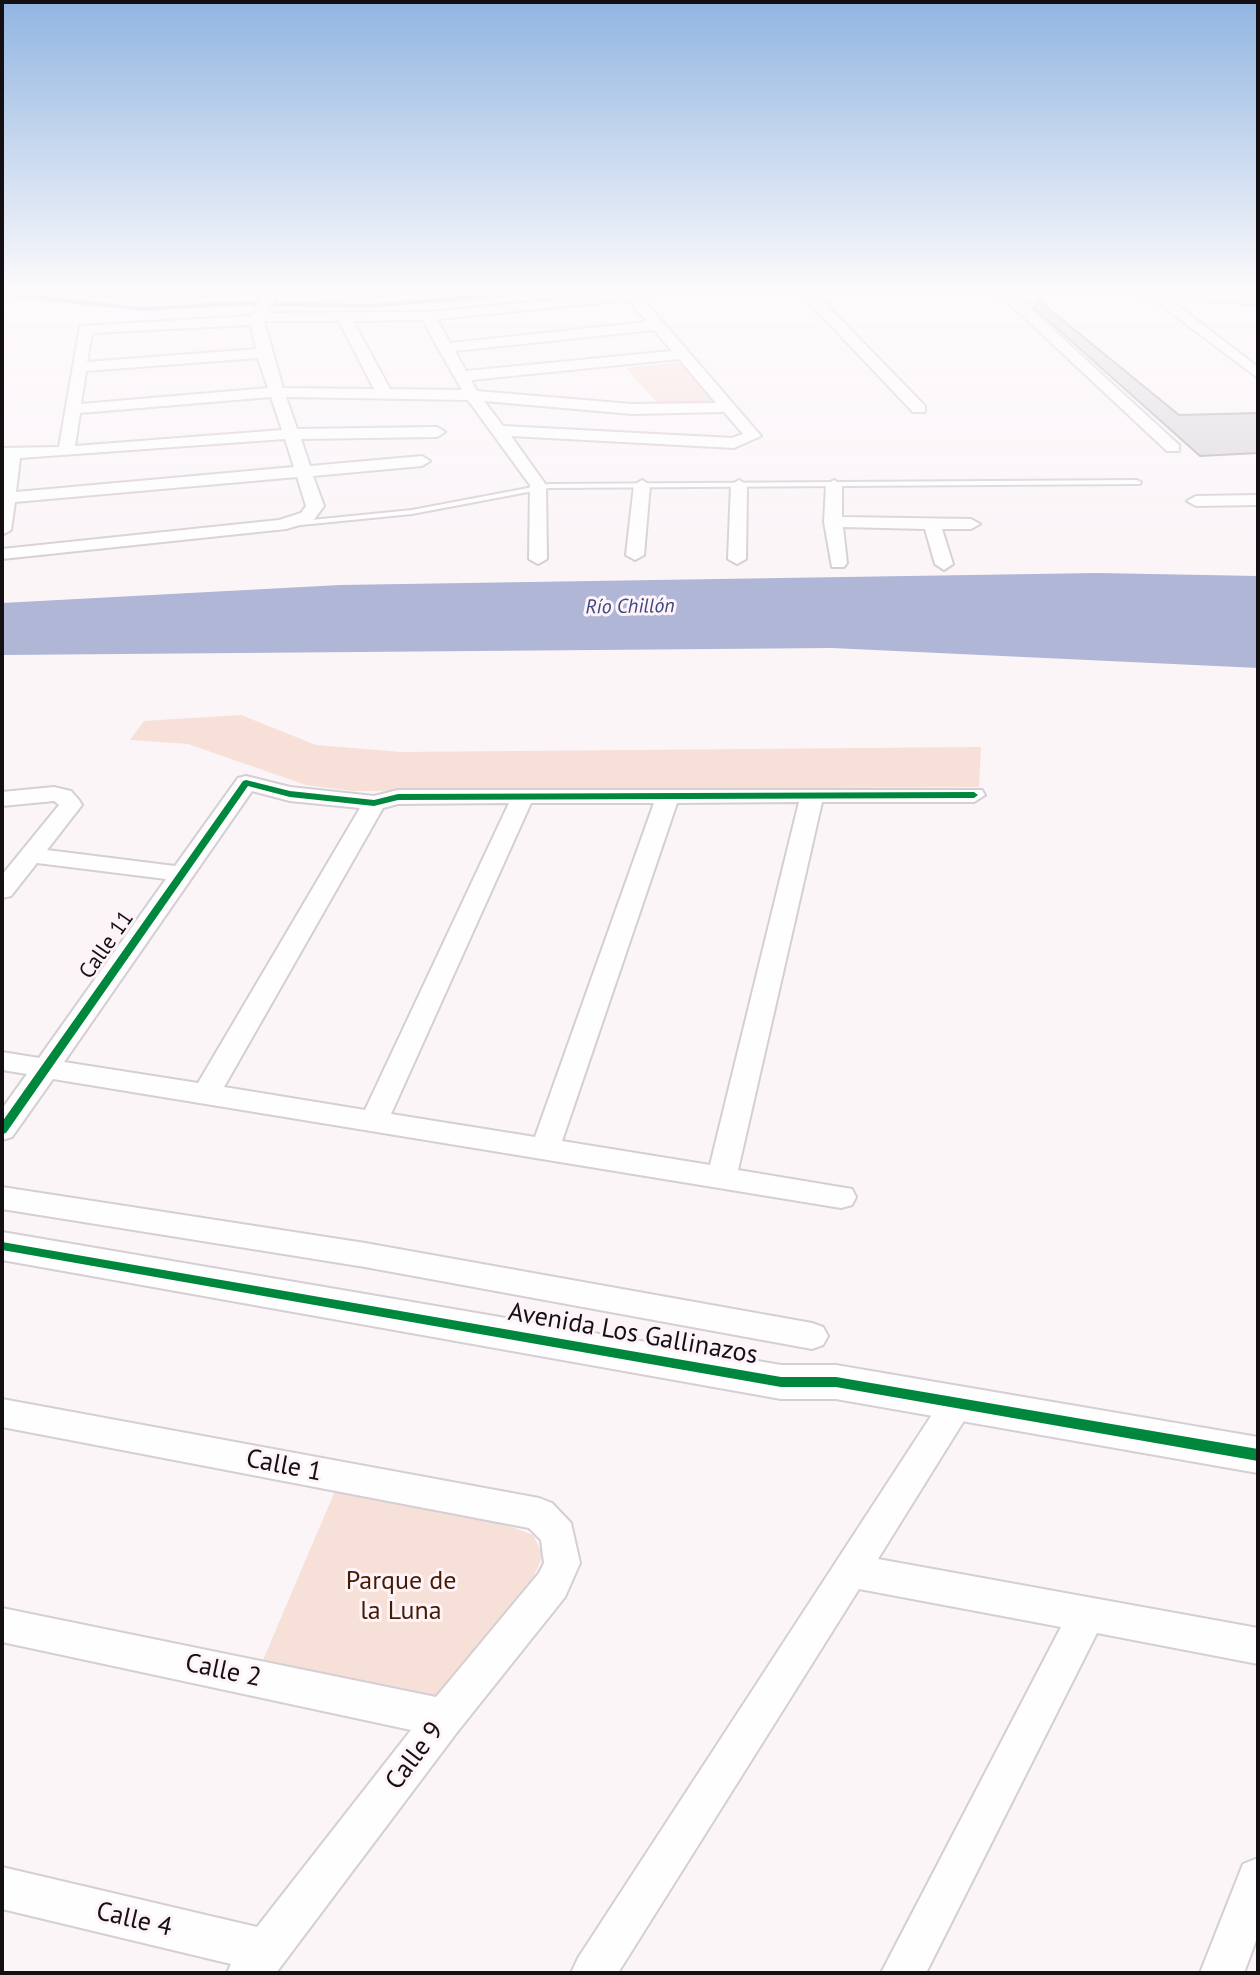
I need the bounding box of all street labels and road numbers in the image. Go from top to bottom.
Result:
street label: Calle 11 [74,906,140,984]
street label: Avenida Los Gallinazos [506,1297,760,1371]
street label: Calle 1 [243,1443,325,1489]
street label: Calle 2 [182,1648,264,1694]
street label: Calle 9 [379,1716,451,1796]
street label: Calle 4 [93,1896,175,1944]

